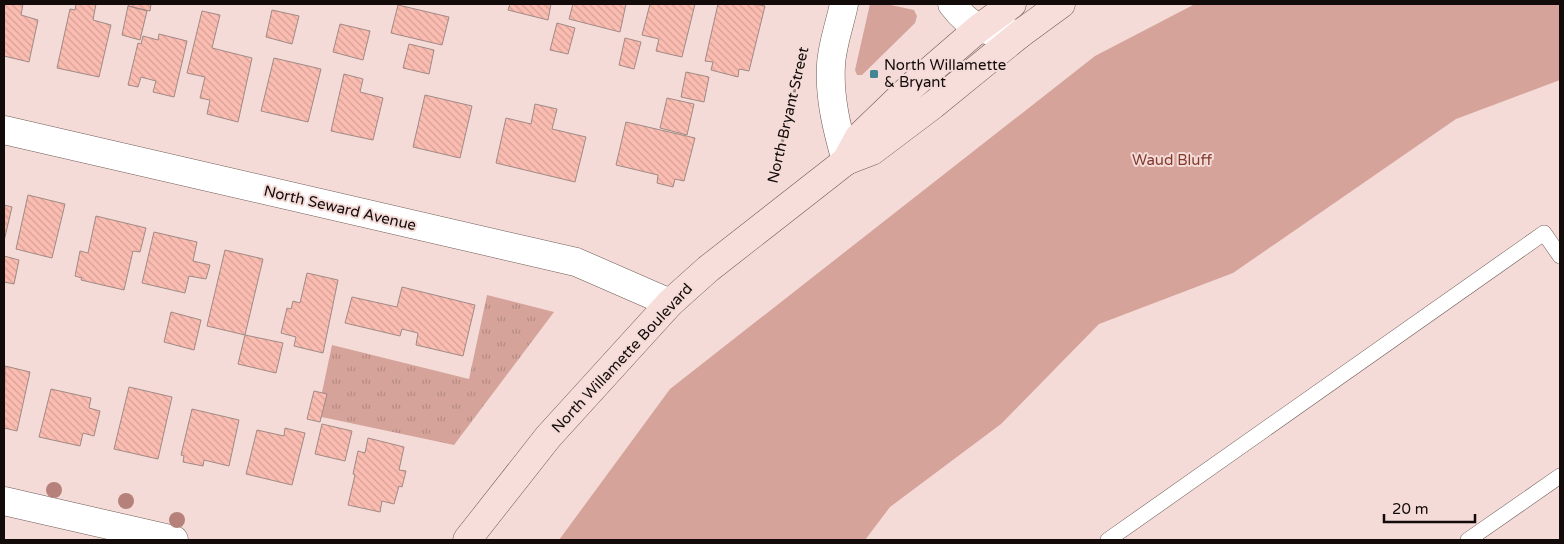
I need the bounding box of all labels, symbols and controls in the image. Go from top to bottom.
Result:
street label: North Bryant Street [764,45,813,185]
place label: North Willamette & Bryant [884,56,1006,91]
marker: North Willamette & Bryant [868,68,880,80]
park label: Waud Bluff [1132,151,1212,169]
street label: North Seward Avenue [262,182,418,234]
street label: North Willamette Boulevard [548,279,696,437]
scale bar [1384,492,1475,524]
text: 20 m [1392,500,1429,518]

